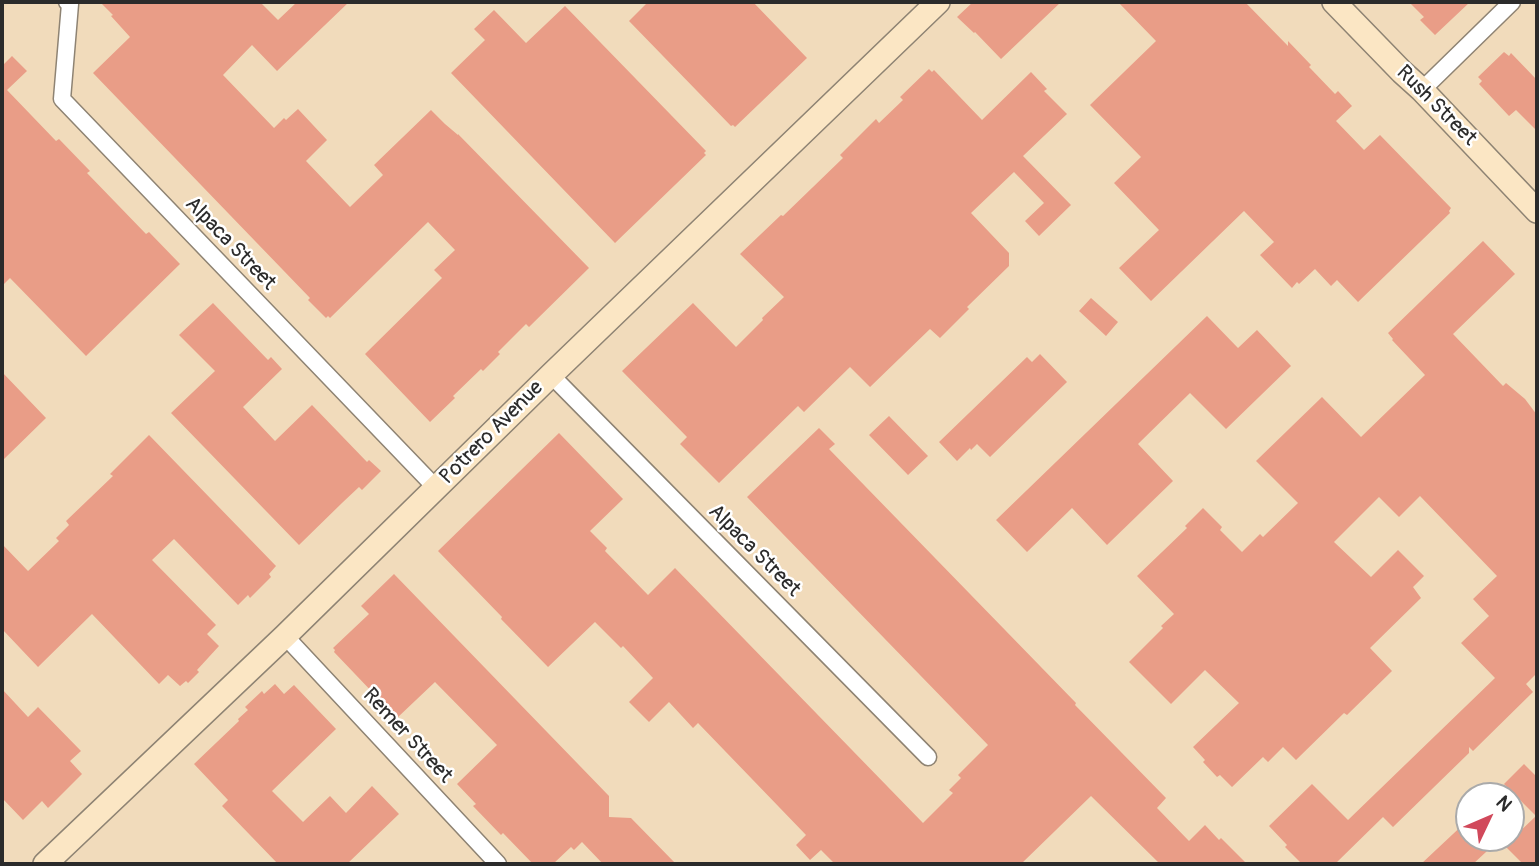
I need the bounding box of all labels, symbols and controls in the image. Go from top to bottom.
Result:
street label: Rush Street [1391,61,1481,151]
street label: Alpaca Street [179,192,281,296]
street label: Potrero Avenue [435,376,549,490]
street label: Alpaca Street [703,500,805,602]
street label: Remer Street [357,683,457,789]
north arrow [1455,782,1525,852]
text: N [1491,791,1517,817]

